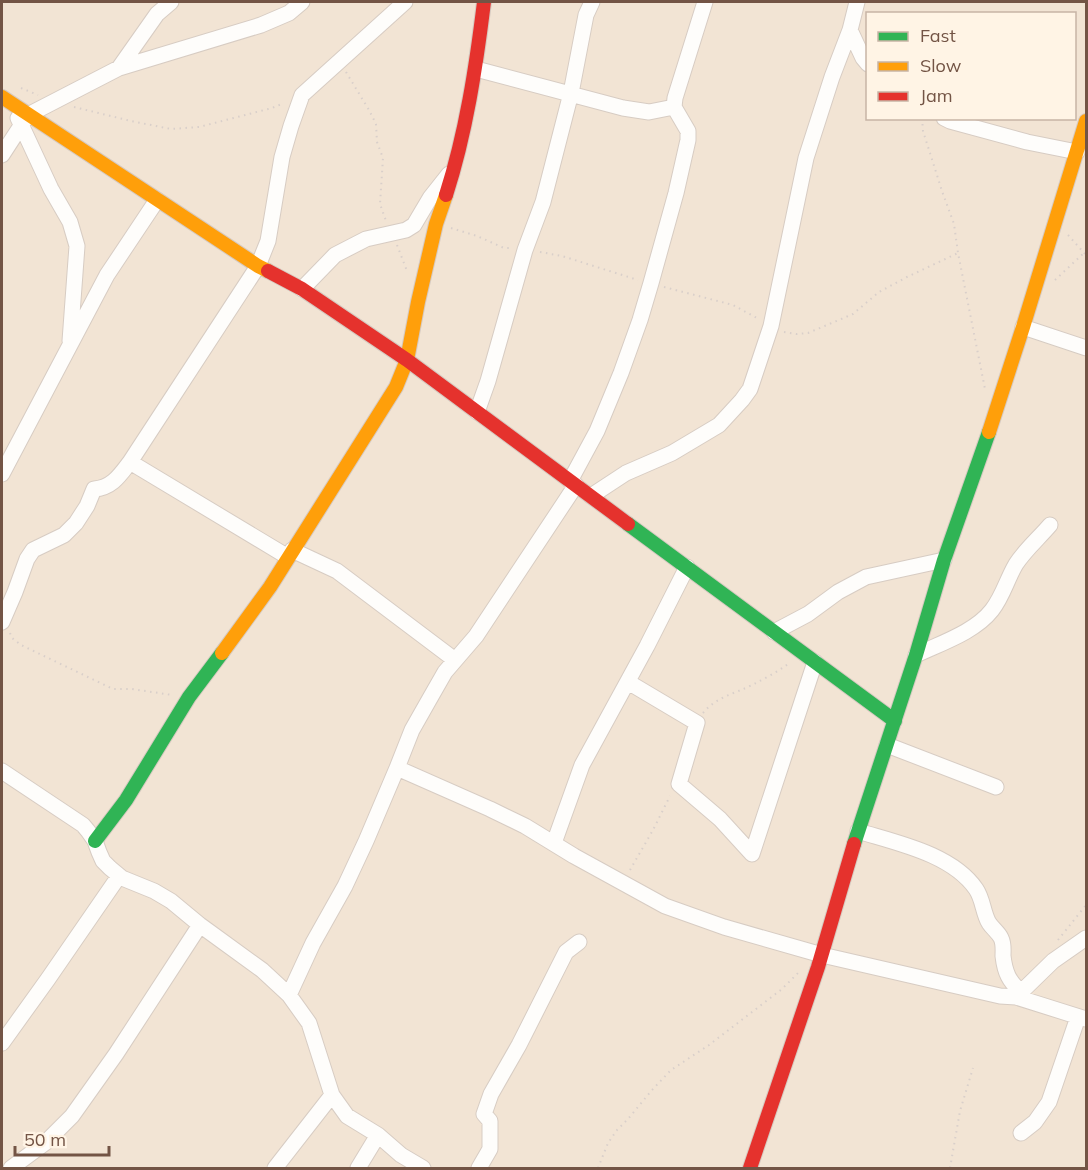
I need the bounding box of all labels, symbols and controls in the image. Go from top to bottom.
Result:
legend [866,12,1076,120]
text: Fast [920,24,956,47]
text: Slow [920,54,962,77]
text: Jam [920,84,953,107]
scale bar [15,1119,110,1157]
text: 50 m [24,1128,66,1151]

